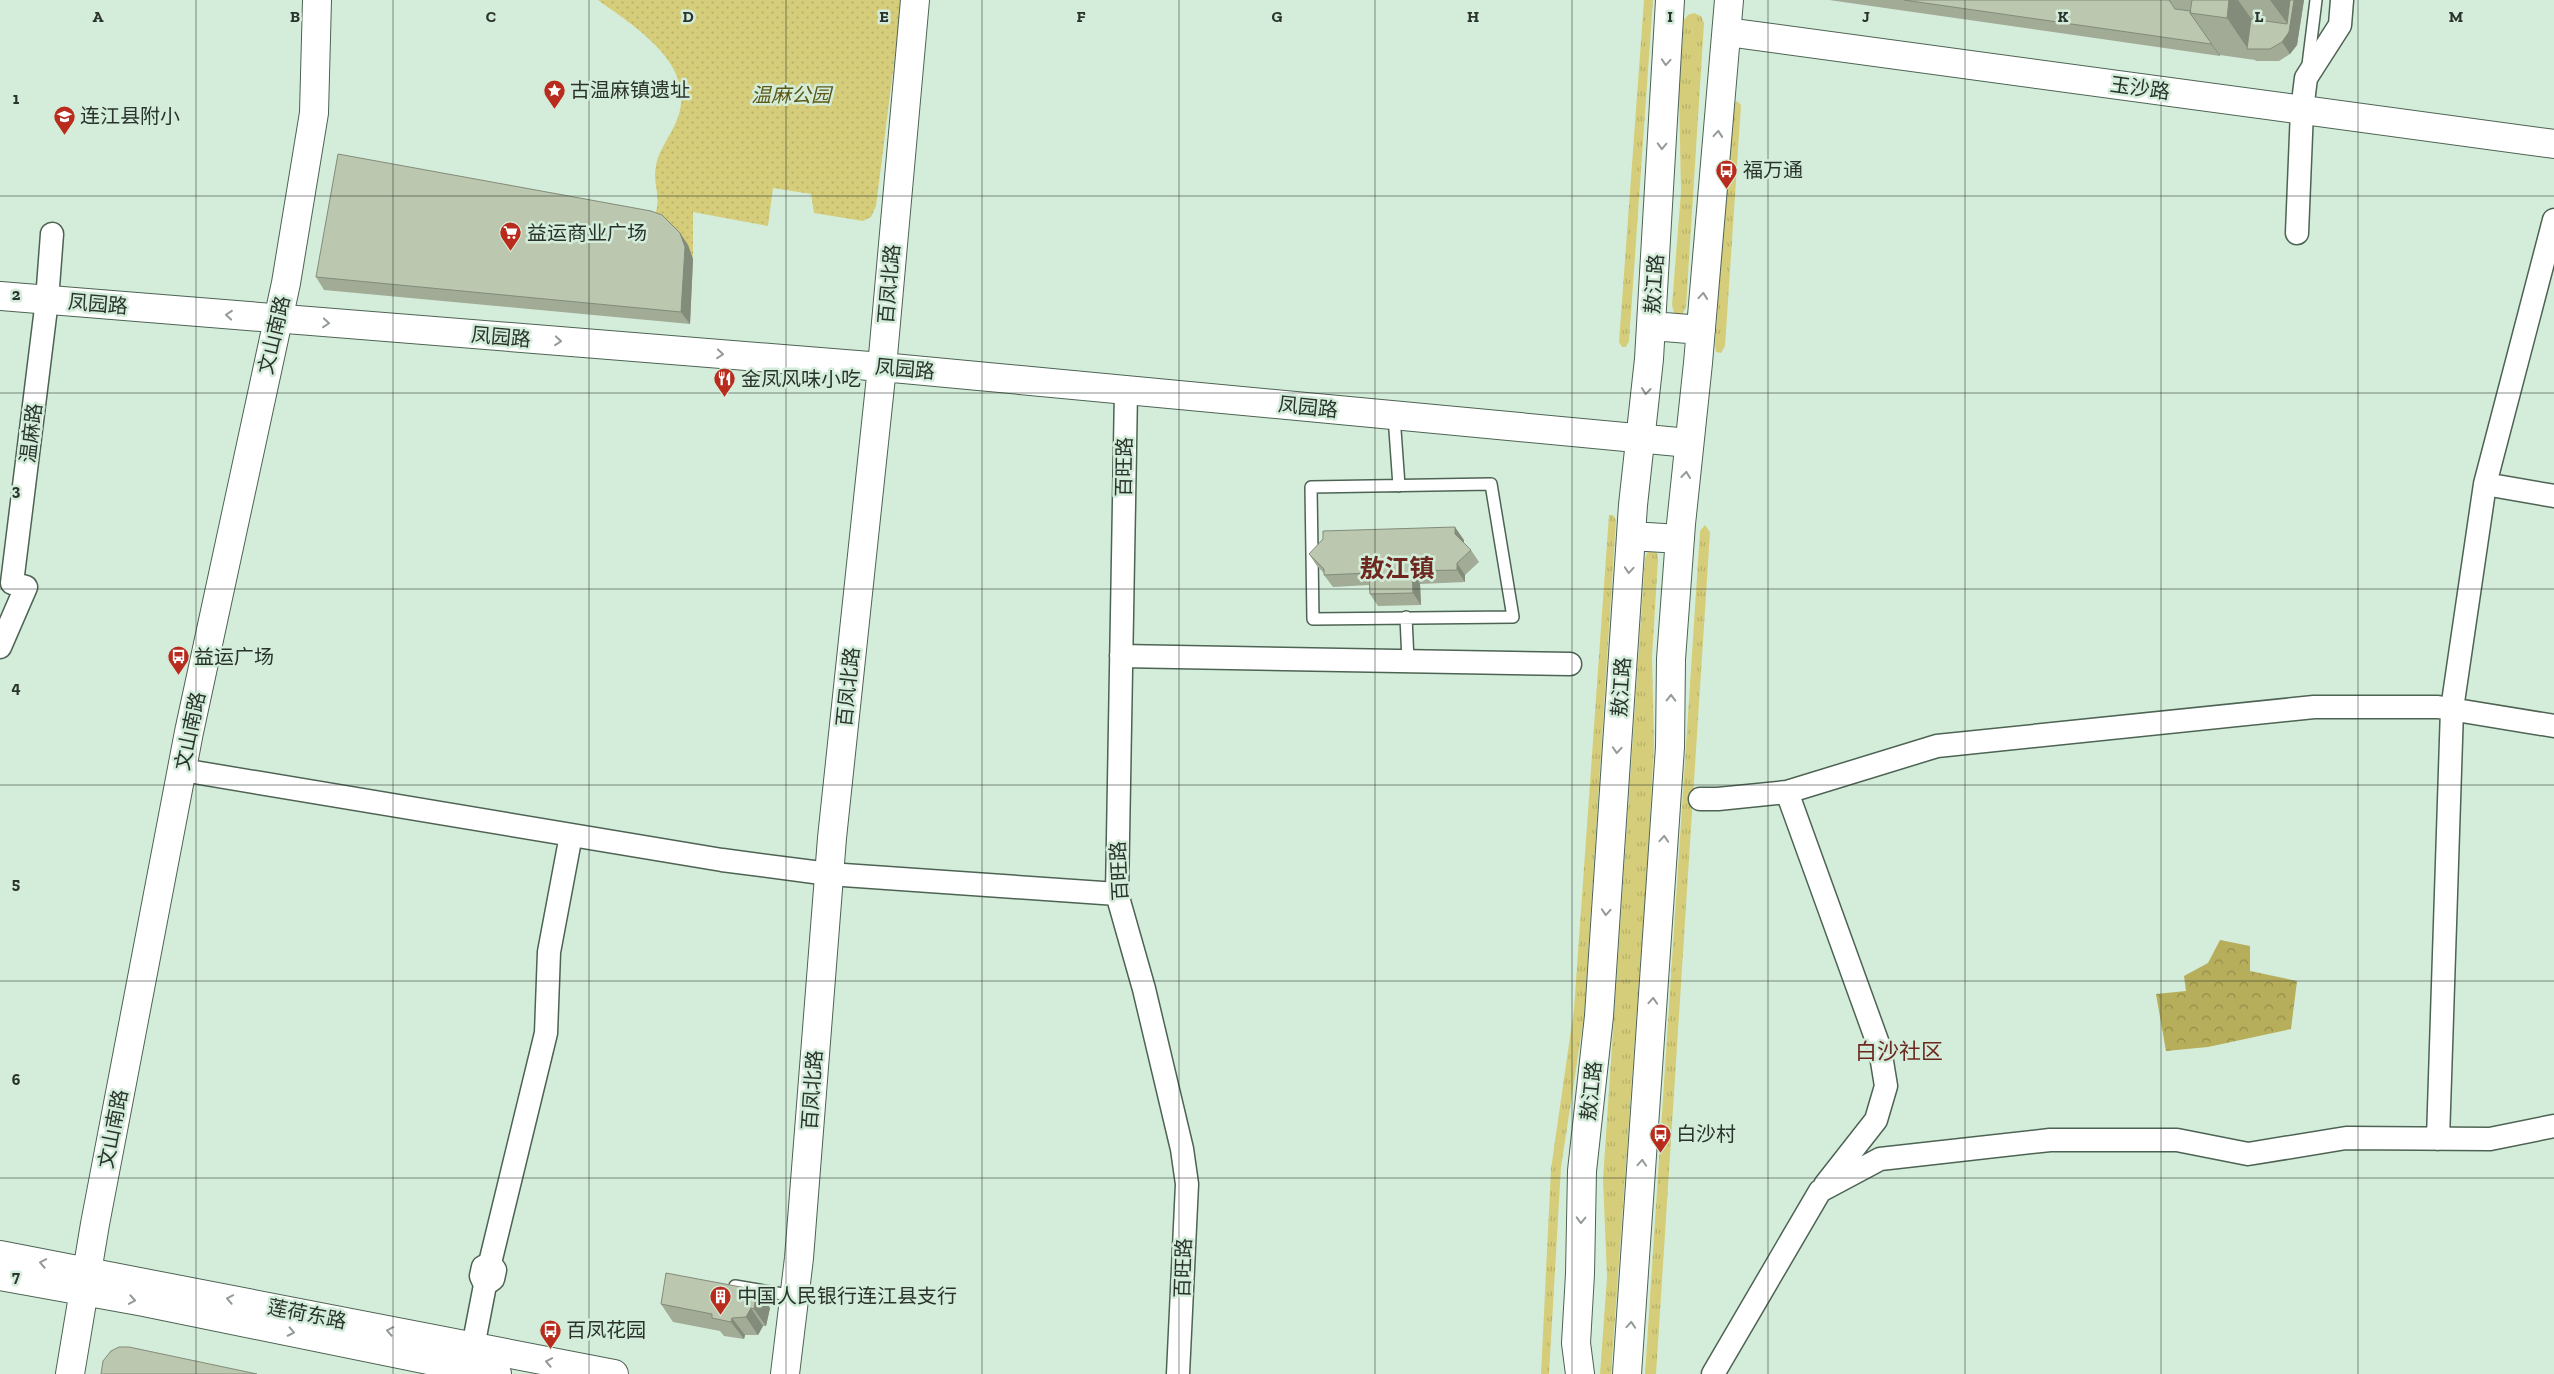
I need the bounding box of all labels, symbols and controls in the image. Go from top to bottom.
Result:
text: A [93,7,104,26]
text: B [290,7,300,26]
text: C [486,7,496,26]
text: D [682,7,694,26]
text: E [879,7,889,26]
text: F [1076,7,1086,26]
text: G [1272,7,1283,26]
text: H [1467,7,1479,26]
text: I [1667,7,1673,26]
text: J [1862,7,1870,26]
text: K [2058,7,2069,26]
text: L [2255,7,2264,26]
text: M [2449,7,2463,26]
one-way arrow [1660,59,1671,67]
street label: 玉沙路 [2109,72,2171,104]
place icon: 古温麻镇遗址 [542,78,566,109]
place label: 古温麻镇遗址 [570,78,690,102]
park label: 温麻公园 [751,83,834,107]
text: 1 [13,89,20,108]
school or university icon: 连江县附小 [52,104,76,135]
place label: 连江县附小 [80,104,180,128]
one-way arrow [1712,130,1723,138]
one-way arrow [1657,142,1667,150]
bus stop icon: 福万通 [1715,158,1739,189]
place label: 福万通 [1743,158,1803,182]
supermarket icon: 益运商业广场 [499,221,523,252]
place label: 益运商业广场 [527,221,647,245]
street label: 百凤北路 [874,243,904,325]
street label: 敖江路 [1640,253,1668,315]
text: 2 [12,285,21,304]
street label: 凤园路 [67,289,129,319]
one-way arrow [1698,292,1709,300]
street label: 文山南路 [253,293,295,377]
one-way arrow [225,310,233,321]
one-way arrow [323,317,331,328]
street label: 凤园路 [470,322,532,352]
one-way arrow [554,336,562,347]
one-way arrow [716,349,724,360]
street label: 凤园路 [874,354,936,384]
restaurant icon: 金凤风味小吃 [713,367,737,398]
place label: 金凤风味小吃 [741,367,861,391]
one-way arrow [1641,387,1652,395]
street label: 凤园路 [1277,392,1339,422]
street label: 温麻路 [15,402,47,464]
street label: 百旺路 [1111,437,1137,497]
one-way arrow [1680,471,1691,479]
text: 3 [12,481,21,500]
district label: 敖江镇 [1359,553,1435,583]
one-way arrow [1623,566,1634,574]
bus stop icon: 益运广场 [166,645,190,676]
place label: 益运广场 [194,645,274,669]
street label: 百凤北路 [832,646,864,728]
street label: 敖江路 [1607,656,1635,718]
text: 4 [11,678,21,697]
street label: 文山南路 [170,689,210,773]
one-way arrow [1666,694,1676,702]
one-way arrow [1611,746,1622,754]
one-way arrow [1658,835,1669,843]
street label: 百旺路 [1105,840,1133,902]
text: 5 [12,874,20,893]
one-way arrow [1600,908,1611,916]
one-way arrow [1647,997,1658,1005]
district label: 白沙社区 [1855,1038,1943,1065]
street label: 百凤北路 [797,1049,827,1131]
street label: 敖江路 [1576,1060,1606,1122]
text: 6 [12,1070,21,1089]
street label: 文山南路 [94,1087,132,1171]
bus stop icon: 白沙村 [1648,1122,1672,1153]
place label: 白沙村 [1676,1122,1736,1146]
one-way arrow [1636,1159,1647,1167]
one-way arrow [1576,1216,1586,1224]
street label: 百旺路 [1170,1238,1196,1298]
one-way arrow [39,1258,48,1269]
text: 7 [12,1267,20,1286]
building icon: 中国人民银行连江县支行 [709,1284,733,1315]
place label: 中国人民银行连江县支行 [737,1284,957,1308]
one-way arrow [128,1294,136,1304]
one-way arrow [226,1294,235,1304]
street label: 莲荷东路 [265,1295,349,1333]
bus stop icon: 百凤花园 [538,1318,562,1349]
place label: 百凤花园 [566,1318,646,1342]
one-way arrow [1625,1321,1636,1329]
one-way arrow [287,1326,296,1337]
one-way arrow [385,1326,394,1336]
one-way arrow [545,1357,554,1367]

